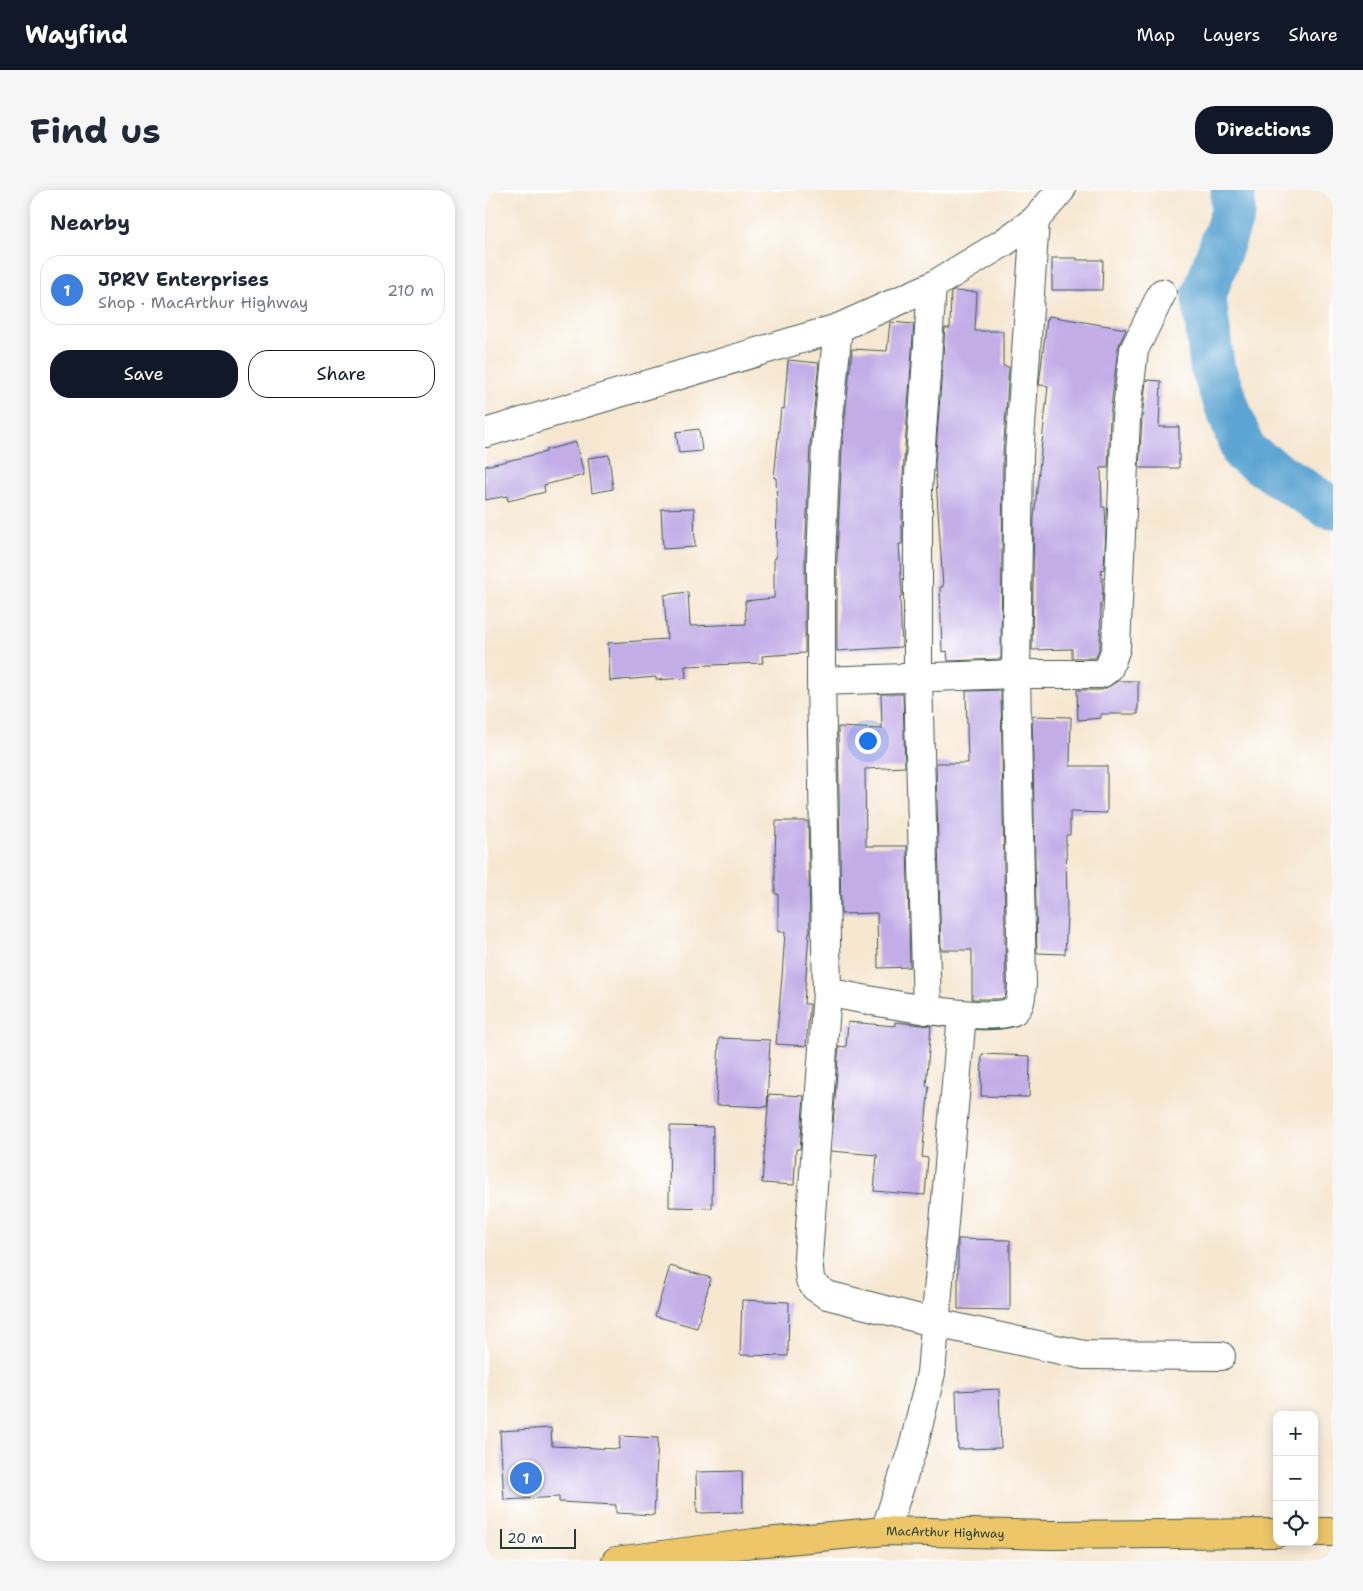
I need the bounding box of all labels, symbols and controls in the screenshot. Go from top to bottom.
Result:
text: Wayfind [25,19,128,51]
text: Map [1137,23,1175,47]
text: Layers [1203,23,1260,47]
text: Share [1288,23,1338,47]
button: Directions [1195,106,1333,154]
text: Find us [30,107,161,154]
text: Nearby [50,209,130,237]
text: JPRV Enterprises [98,267,269,292]
text: 1 [63,280,71,301]
text: 210 m [387,280,434,301]
text: Shop · MacArthur Highway [98,292,308,313]
button: Save [50,350,238,398]
button: Share [248,350,435,398]
your location [855,728,881,754]
map controls [1273,1411,1318,1546]
button: + [1273,1411,1318,1456]
button: − [1273,1456,1318,1501]
pin: 1 [510,1459,542,1497]
button: locate [1273,1501,1318,1546]
street label: MacArthur Highway [886,1523,1005,1542]
scale bar [500,1526,576,1549]
text: 20 m [507,1529,543,1547]

